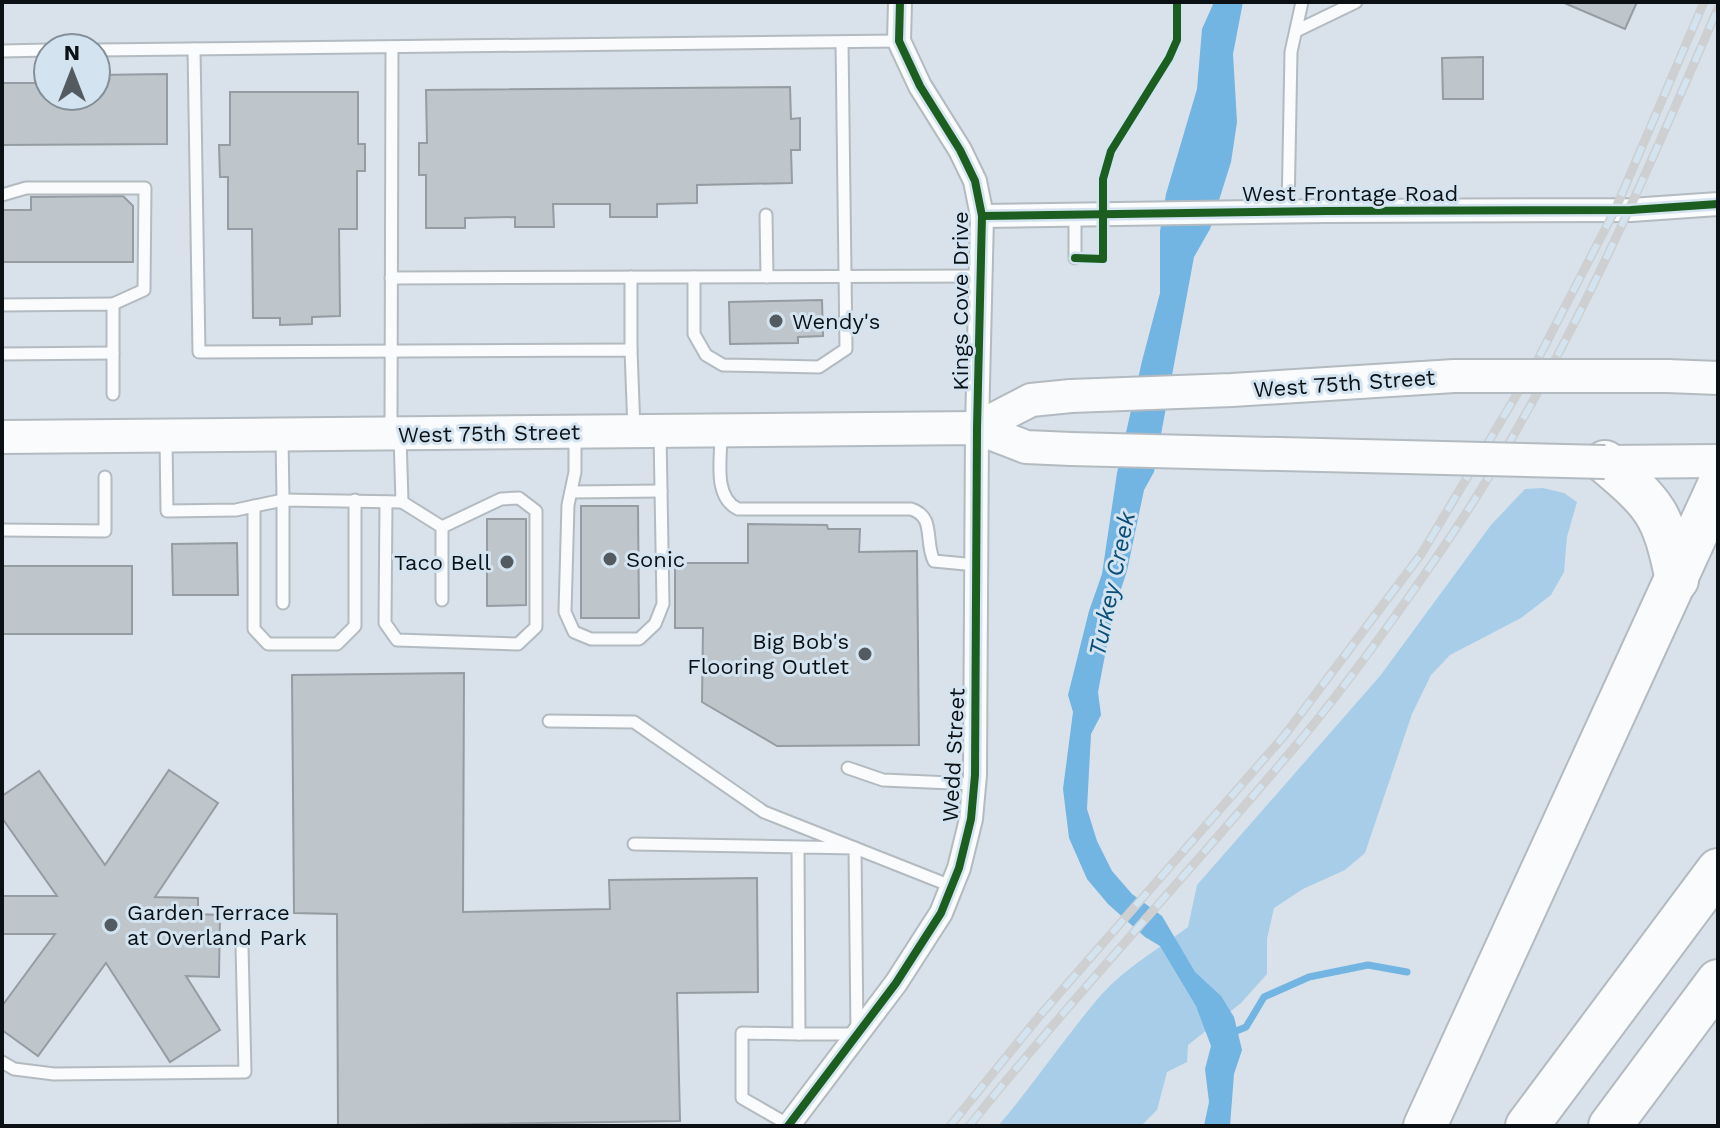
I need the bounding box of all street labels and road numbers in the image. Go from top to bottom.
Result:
street label: West Frontage Road [1242,181,1458,206]
street label: Kings Cove Drive [948,211,973,391]
street label: West 75th Street [1252,365,1436,402]
street label: West 75th Street [398,419,580,448]
street label: Wedd Street [937,687,969,823]

